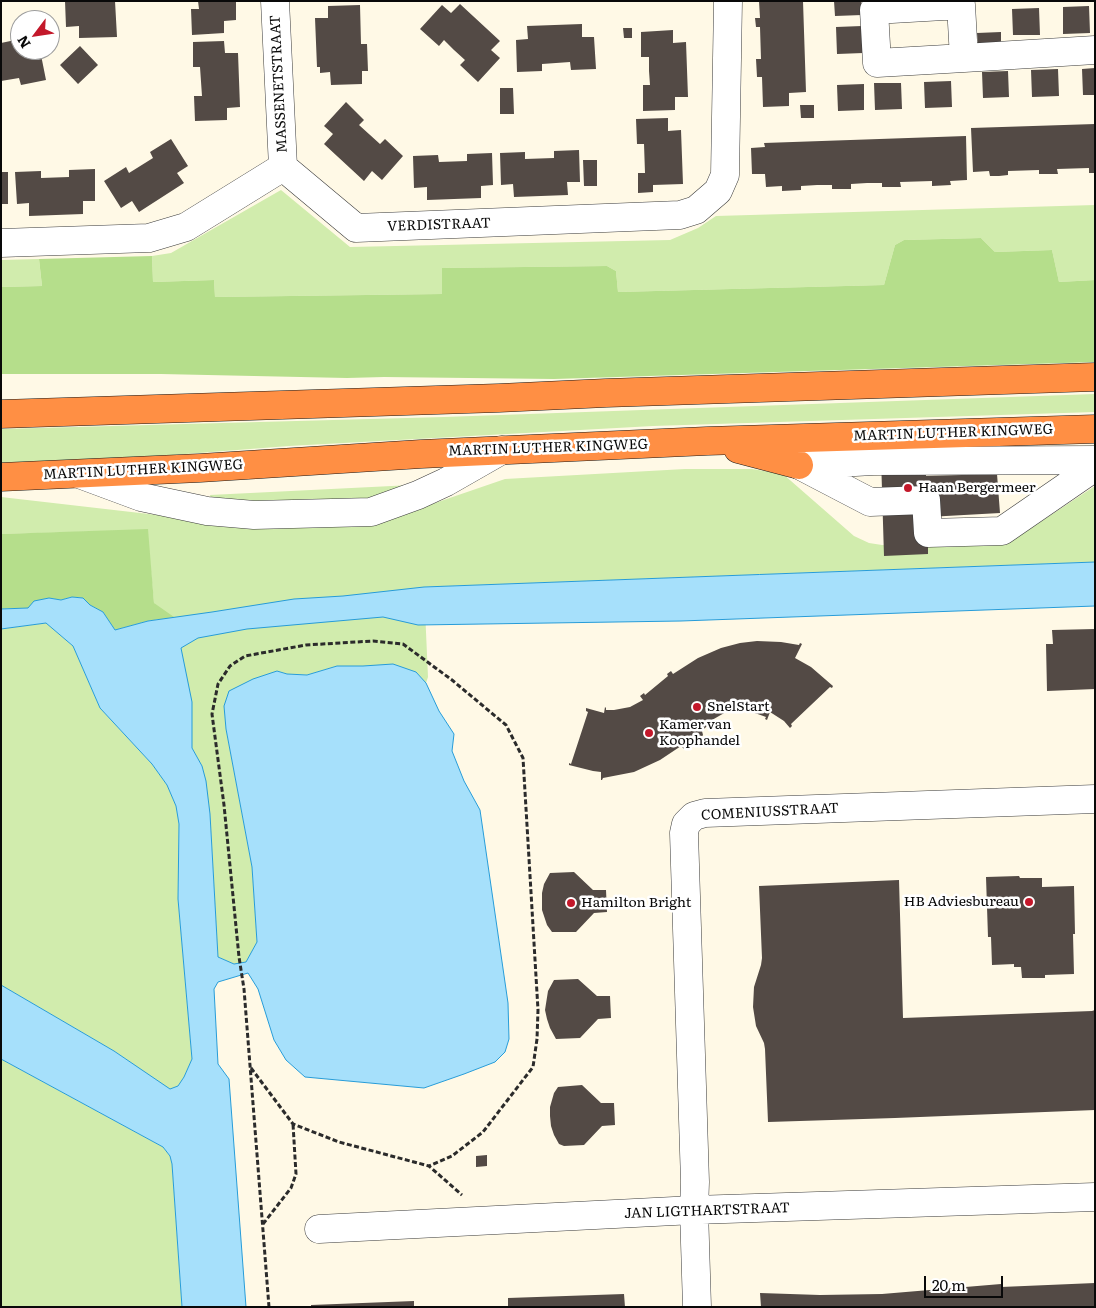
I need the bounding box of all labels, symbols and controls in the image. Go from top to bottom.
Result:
north arrow [10,10,60,60]
street label: MASSENETSTRAAT [267,14,291,154]
text: N [11,32,35,52]
street label: VERDISTRAAT [387,215,491,235]
street label: MARTIN LUTHER KINGWEG [853,421,1053,445]
street label: MARTIN LUTHER KINGWEG [448,436,648,460]
street label: MARTIN LUTHER KINGWEG [43,456,243,484]
place label: Haan Bergermeer [918,480,1036,496]
marker: Haan Bergermeer [902,482,914,494]
place label: SnelStart [707,699,770,715]
marker: SnelStart [691,701,703,713]
place label: Kamer van Koophandel [659,717,740,750]
marker: Kamer van Koophandel [643,727,655,739]
street label: COMENIUSSTRAAT [701,800,839,824]
place label: HB Adviesbureau [904,894,1019,910]
place label: Hamilton Bright [581,895,691,911]
marker: HB Adviesbureau [1023,896,1035,908]
marker: Hamilton Bright [565,897,577,909]
street label: JAN LIGTHARTSTRAAT [624,1200,790,1222]
scale bar [926,1266,1005,1298]
text: 20 m [932,1273,966,1296]

